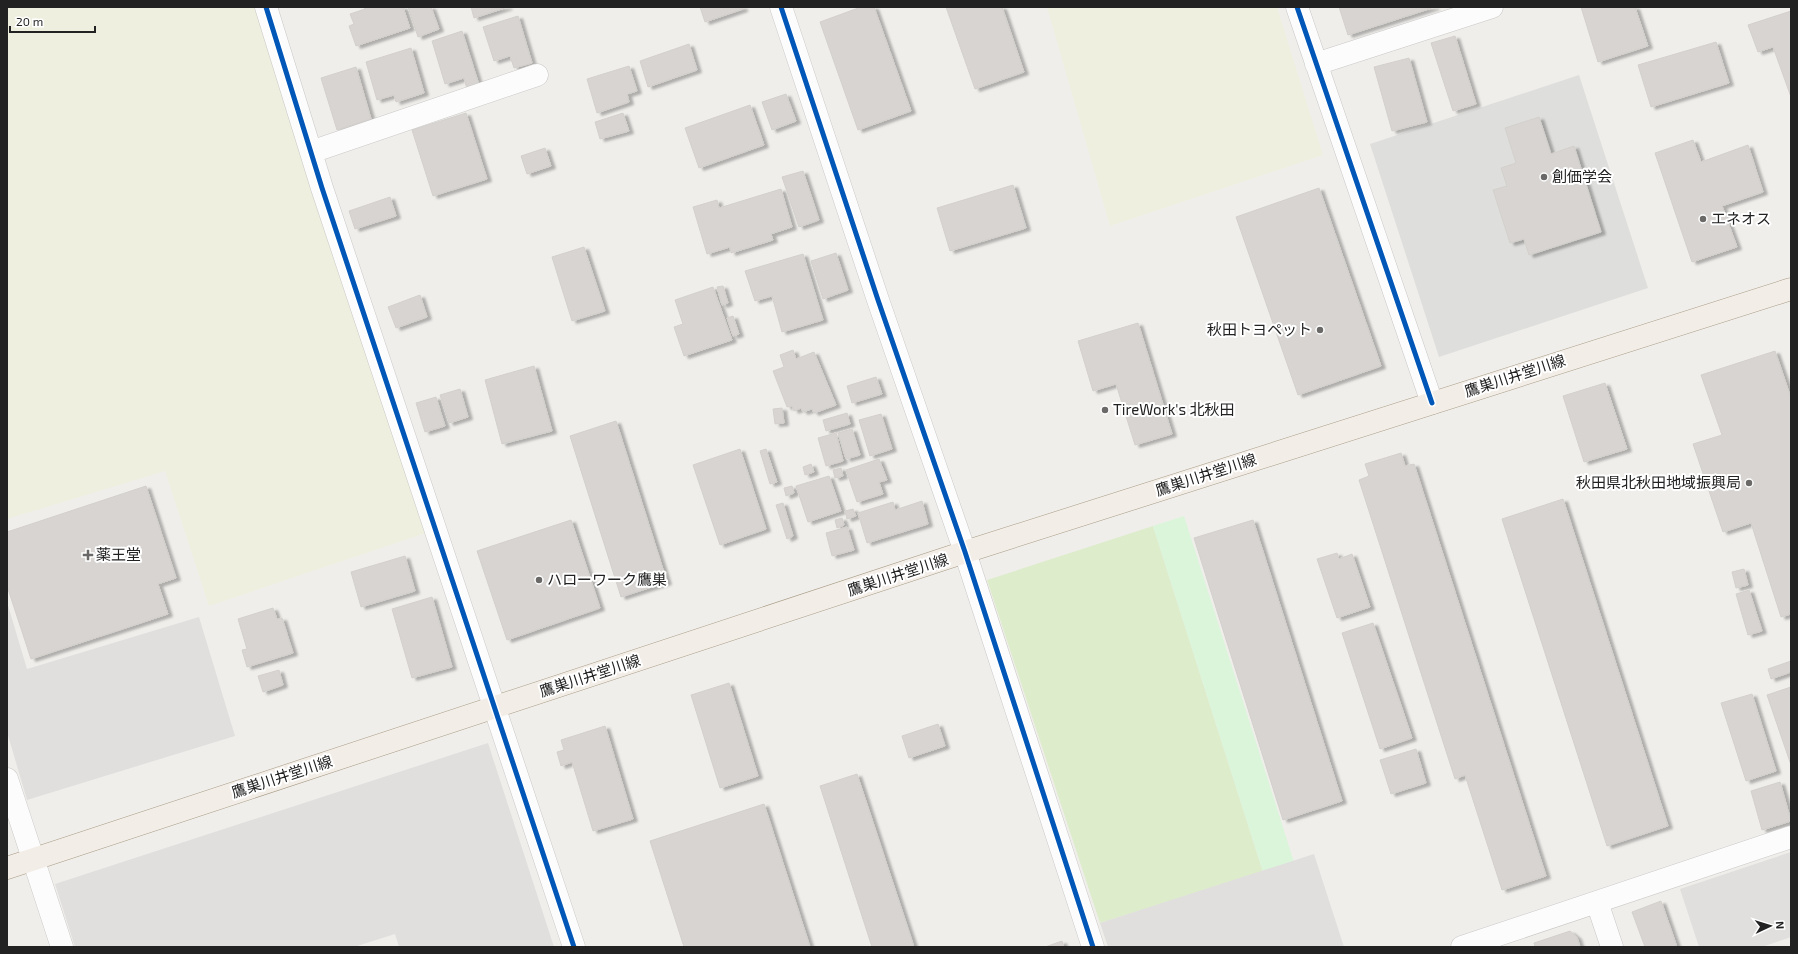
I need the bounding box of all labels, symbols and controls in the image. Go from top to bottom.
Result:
scale bar [10,8,95,34]
text: 20 m [16,14,43,28]
place label: 創価学会 [1552,167,1612,185]
marker: 創価学会 [1539,172,1549,182]
place label: エネオス [1711,209,1771,227]
marker: エネオス [1698,214,1708,224]
place label: 秋田トヨペット [1207,320,1312,338]
marker: 秋田トヨペット [1315,325,1325,335]
street label: 鷹巣川井堂川線 [1462,350,1567,400]
place label: TireWork's 北秋田 [1113,400,1234,418]
marker: TireWork's 北秋田 [1100,405,1110,415]
street label: 鷹巣川井堂川線 [1153,449,1258,499]
place label: 秋田県北秋田地域振興局 [1576,473,1741,491]
marker: 秋田県北秋田地域振興局 [1744,478,1754,488]
place label: 薬王堂 [96,545,141,563]
street label: 鷹巣川井堂川線 [845,549,950,599]
marker: 薬王堂 [83,550,93,560]
place label: ハローワーク鷹巣 [547,570,667,588]
marker: ハローワーク鷹巣 [534,575,544,585]
street label: 鷹巣川井堂川線 [537,650,642,700]
street label: 鷹巣川井堂川線 [229,751,334,801]
north arrow [1750,906,1790,946]
text: N [1774,921,1787,930]

